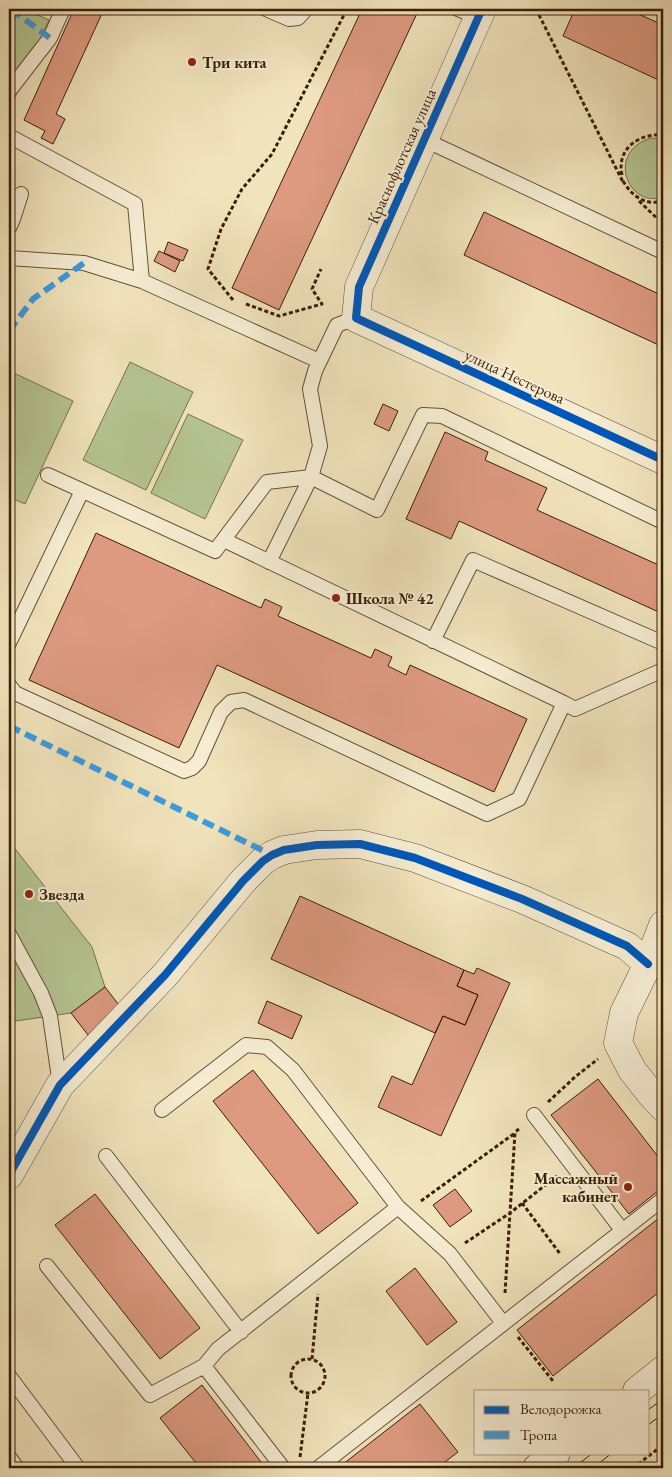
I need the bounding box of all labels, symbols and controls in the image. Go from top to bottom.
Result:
place label: Три кита [202,52,268,73]
marker: Три кита [186,56,198,68]
street label: Краснофлотская улица [362,85,441,227]
street label: улица Нестерова [461,344,569,409]
place label: Школа № 42 [346,588,434,609]
marker: Школа № 42 [330,592,342,604]
place label: Звезда [39,884,85,905]
marker: Звезда [23,888,35,900]
place label: Массажный кабинет [534,1168,619,1207]
marker: Массажный кабинет [622,1181,634,1193]
legend [474,1390,650,1454]
text: Велодорожка [520,1399,601,1418]
text: Тропа [520,1425,557,1444]

